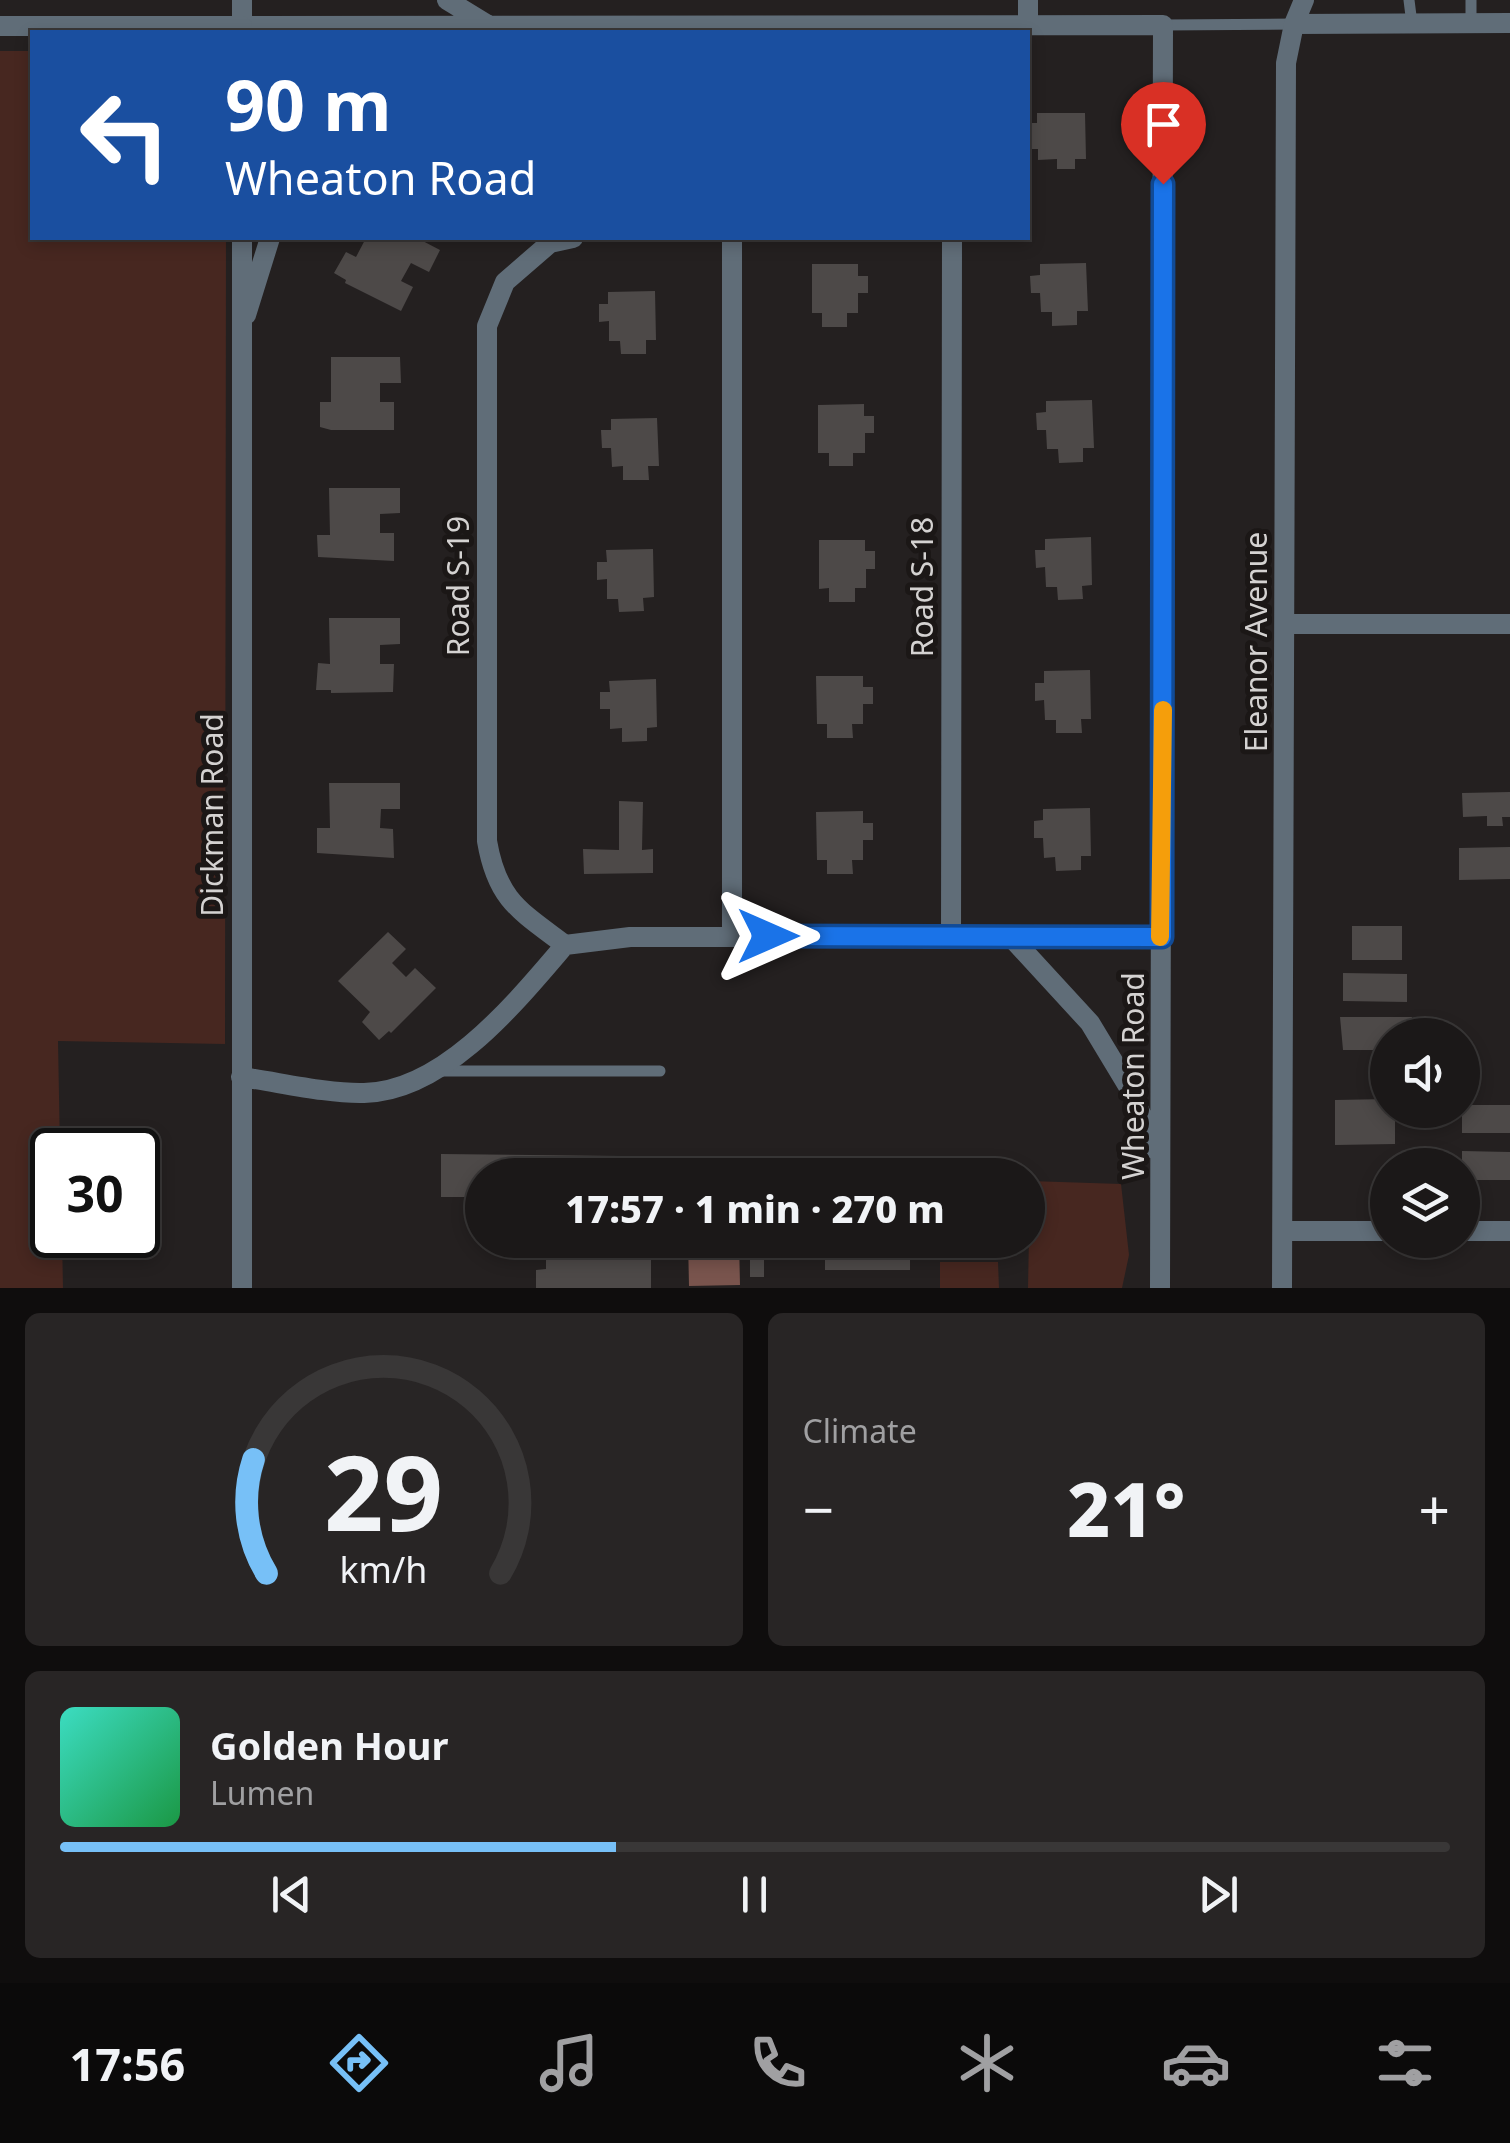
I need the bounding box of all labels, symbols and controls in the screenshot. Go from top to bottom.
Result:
text: 90 m [225,56,392,152]
icon: left [60,70,190,200]
pin [1121,82,1206,185]
icon: arrive [1136,97,1191,152]
text: Wheaton Road [225,147,536,208]
street label: Road S-19 [437,516,478,656]
street label: Road S-18 [901,517,942,657]
street label: Eleanor Avenue [1235,532,1276,752]
street label: Dickman Road [191,713,232,917]
position arrow [716,884,820,988]
street label: Wheaton Road [1112,972,1153,1180]
map controls [1370,1018,1480,1258]
button: sound [1370,1018,1480,1128]
speed limit sign: 30 [30,1128,160,1258]
button: layers [1370,1148,1480,1258]
text: 17:57 · 1 min · 270 m [565,1182,945,1234]
text: Climate [803,1409,917,1452]
text: 29 [324,1420,443,1561]
text: 21° [1067,1457,1185,1559]
text: − [803,1471,834,1546]
text: + [1419,1471,1450,1546]
text: km/h [340,1545,428,1593]
text: Golden Hour [210,1719,448,1771]
text: Lumen [210,1771,314,1814]
icon: previous [264,1867,319,1922]
icon: pause [727,1867,782,1922]
icon: next [1191,1867,1246,1922]
icon: directions [324,2028,394,2098]
icon: music [534,2028,604,2098]
icon: phone [743,2028,813,2098]
icon: climate [952,2028,1022,2098]
icon: car [1161,2028,1231,2098]
icon: filters [1370,2028,1440,2098]
text: 17:56 [70,2033,185,2094]

